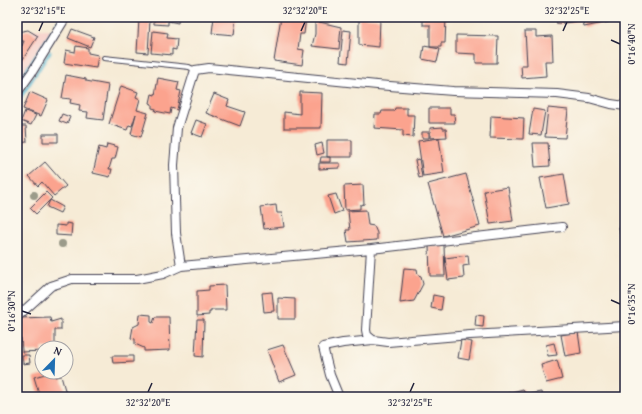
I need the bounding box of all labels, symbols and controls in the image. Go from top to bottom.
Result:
text: 32°32'15"E [21,3,65,18]
text: 32°32'20"E [283,3,327,18]
text: 32°32'25"E [545,3,589,18]
text: 0°16'40"N [624,23,639,65]
text: 0°16'35"N [624,283,639,325]
text: 0°16'30"N [4,290,19,332]
north arrow [34,340,74,380]
text: N [51,342,65,360]
text: 32°32'20"E [126,395,170,410]
text: 32°32'25"E [388,395,432,410]

